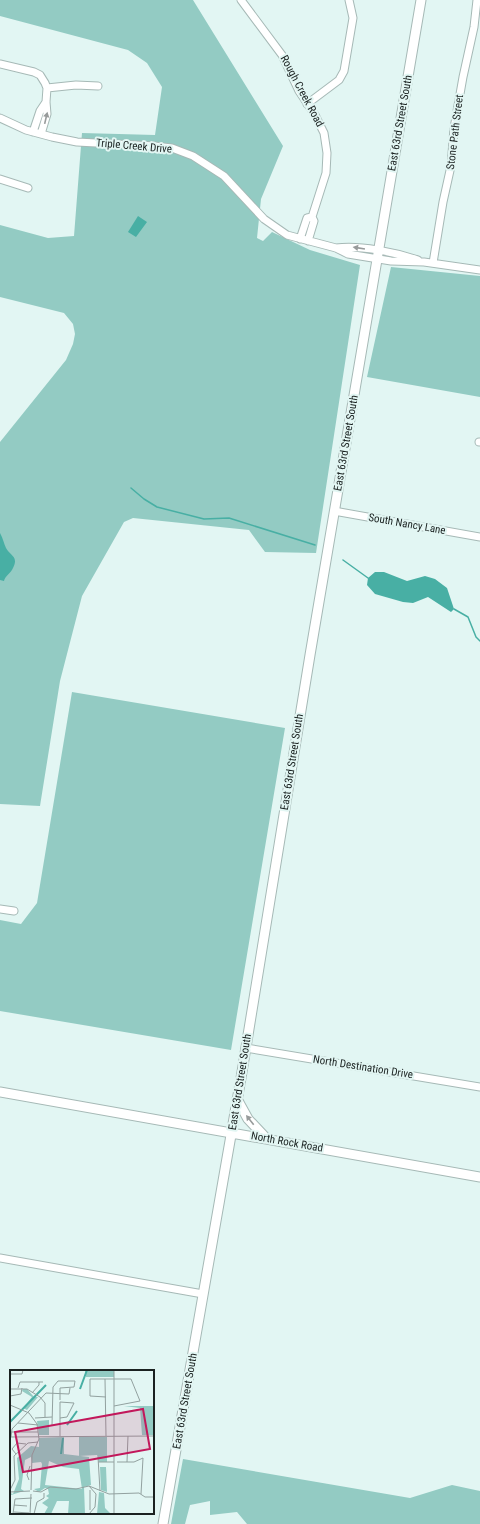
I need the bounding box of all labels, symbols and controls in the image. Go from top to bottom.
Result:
street label: Rough Creek Road [278,53,326,129]
street label: East 63rd Street South [385,74,415,172]
street label: Stone Path Street [444,94,466,170]
one-way arrow [43,112,49,124]
street label: Triple Creek Drive [96,136,172,156]
one-way arrow [353,244,365,250]
street label: East 63rd Street South [331,394,361,492]
street label: South Nancy Lane [367,511,447,537]
street label: East 63rd Street South [278,713,306,811]
street label: East 63rd Street South [226,1033,254,1131]
street label: North Destination Drive [312,1053,414,1081]
one-way arrow [246,1115,255,1126]
street label: North Rock Road [250,1129,324,1155]
street label: East 63rd Street South [170,1352,200,1450]
inset map [10,1370,154,1514]

